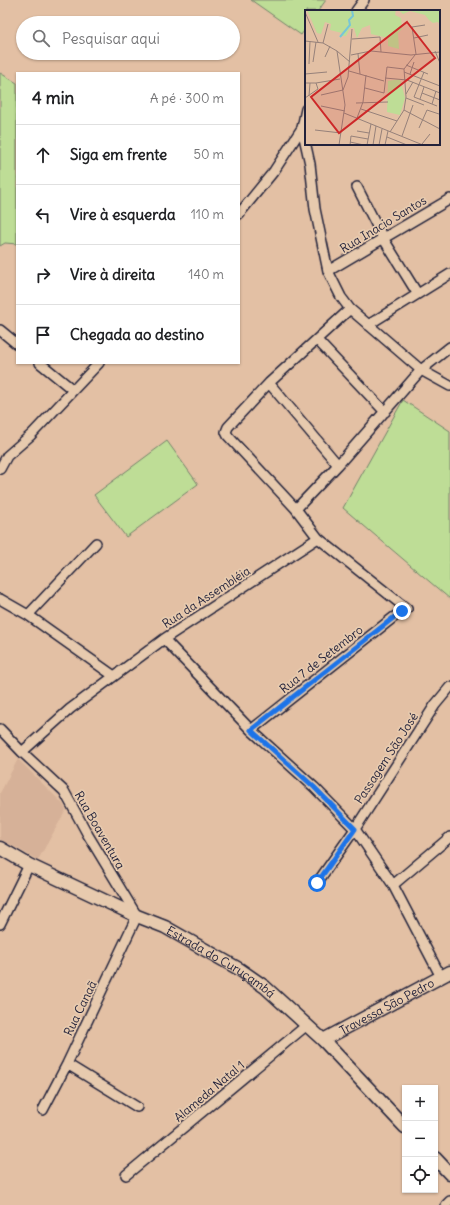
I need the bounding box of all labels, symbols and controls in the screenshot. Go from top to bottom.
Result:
inset map [305,10,440,145]
search box [16,16,240,60]
icon: search [30,27,52,49]
text: Pesquisar aqui [62,29,160,48]
text: 4 min [32,87,74,109]
text: A pé · 300 m [150,90,224,107]
icon: ahead [32,144,54,166]
text: Siga em frente [70,145,167,164]
text: 50 m [193,146,224,163]
street label: Rua Inacio Santos [337,192,429,256]
icon: left [32,204,54,226]
text: Vire à esquerda [70,205,176,224]
text: 110 m [191,206,224,223]
icon: right [32,264,54,286]
text: Vire à direita [70,265,155,284]
text: 140 m [188,266,224,283]
icon: arrive [32,324,54,346]
text: Chegada ao destino [70,325,204,344]
street label: Rua da Assembléia [159,563,253,631]
route end [393,602,411,620]
street label: Rua 7 de Setembro [276,622,366,696]
street label: Passagem São José [351,710,421,806]
street label: Rua Boaventura [72,788,128,872]
route start [308,874,326,892]
street label: Estrada do Curuçambá [164,922,279,1001]
street label: Travessa São Pedro [337,975,437,1037]
street label: Rua Canaã [60,978,100,1038]
street label: Alameda Natal 1 [171,1057,247,1125]
map controls [402,1085,438,1193]
button: + [402,1085,438,1121]
button: − [402,1121,438,1157]
button: locate [402,1157,438,1193]

